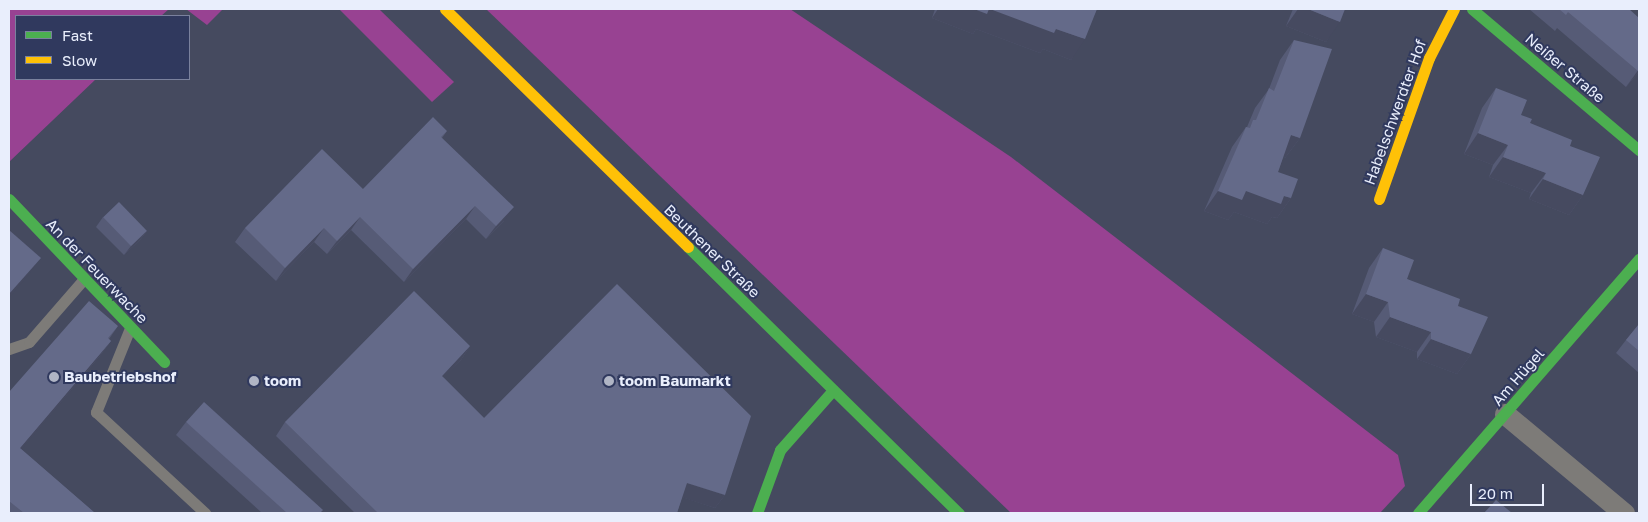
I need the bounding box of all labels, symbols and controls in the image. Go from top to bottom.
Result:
legend [15,15,190,80]
text: Fast [62,26,93,44]
street label: Neißer Straße [1522,30,1608,106]
street label: Habelschwerdter Hof [1360,37,1430,187]
text: Slow [62,51,97,69]
street label: Beuthener Straße [660,201,764,301]
street label: An der Feuerwache [42,215,152,327]
street label: Am Hügel [1488,345,1548,409]
place label: Baubetriebshof [64,368,176,386]
marker: Baubetriebshof [48,371,60,383]
place label: toom [264,372,301,390]
place label: toom Baumarkt [619,372,731,390]
marker: toom [248,375,260,387]
marker: toom Baumarkt [603,375,615,387]
scale bar [1473,474,1547,506]
text: 20 m [1478,484,1513,502]

